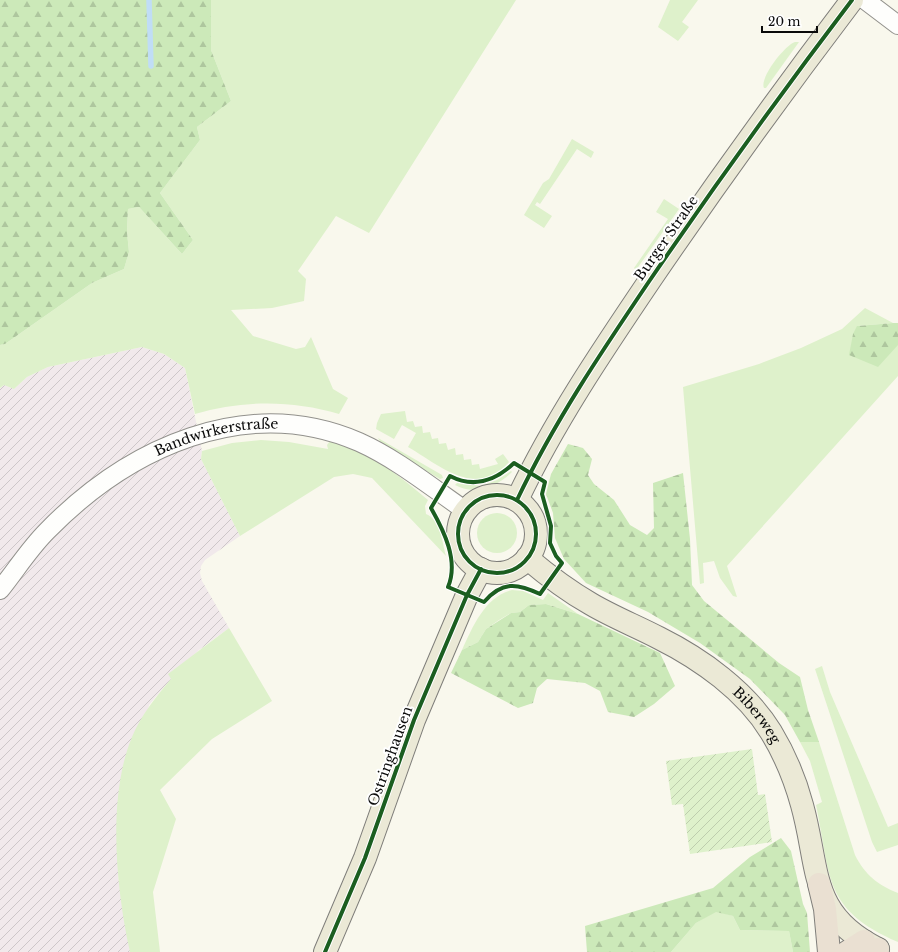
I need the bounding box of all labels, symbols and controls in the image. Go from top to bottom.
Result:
scale bar [762,8,817,34]
text: 20 m [768,14,800,29]
street label: Burger Straße [630,192,702,284]
street label: Bandwirkerstraße [151,414,278,460]
street label: Biberweg [729,683,785,747]
street label: Ostringhausen [364,703,417,808]

